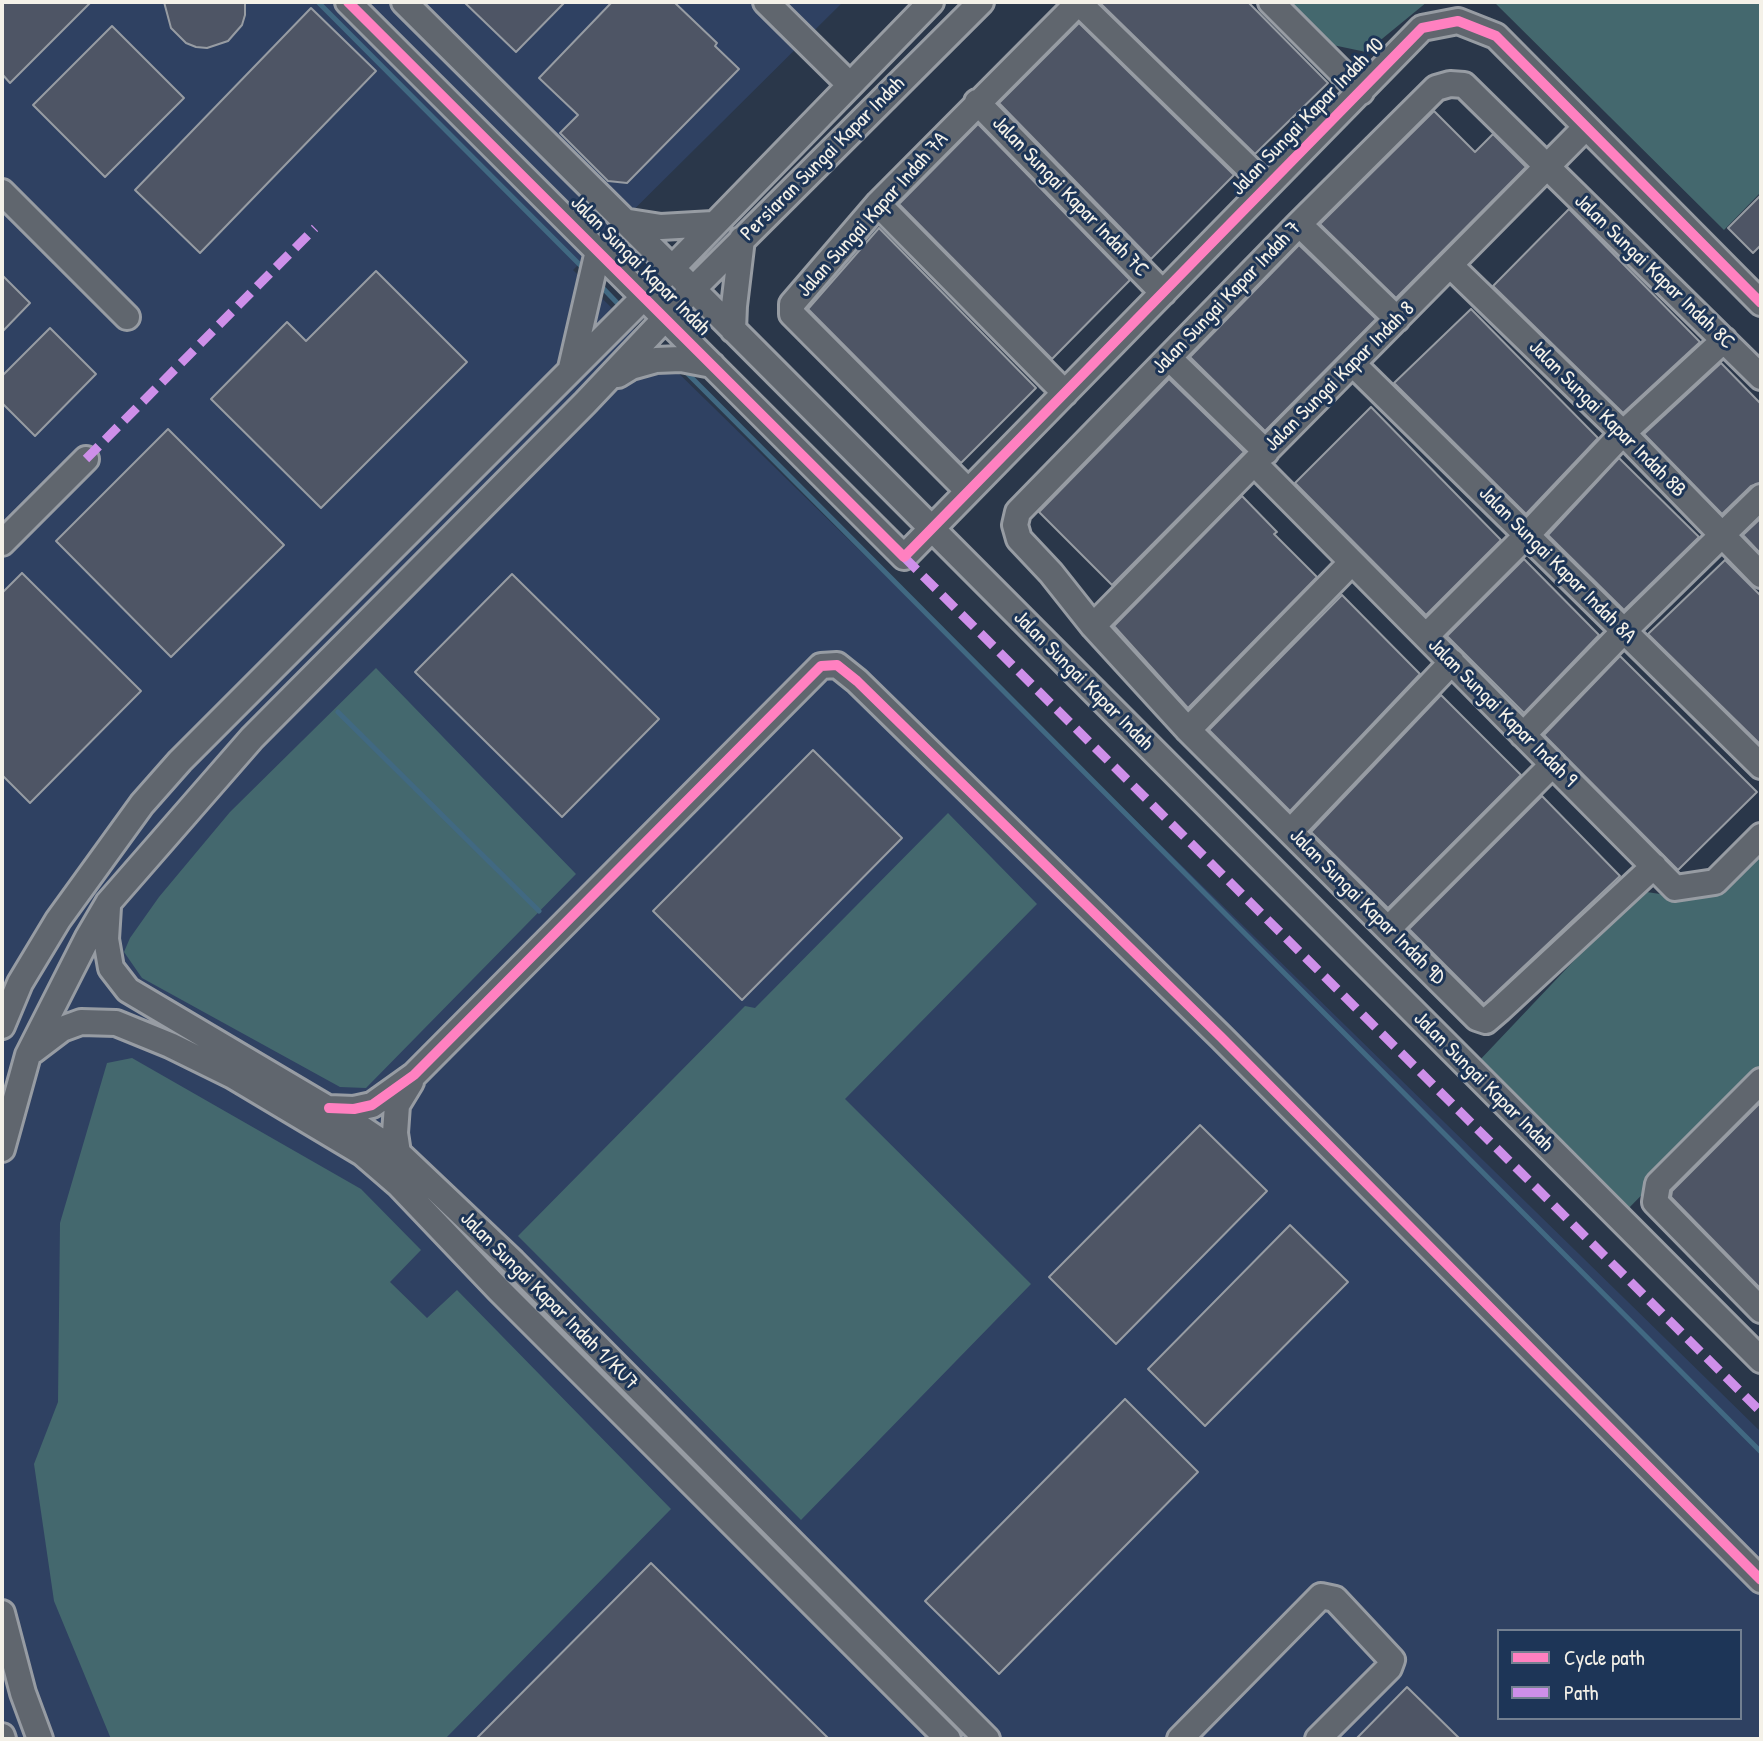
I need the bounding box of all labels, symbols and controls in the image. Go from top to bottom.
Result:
street label: Jalan Sungai Kapar Indah 10 [1226,33,1390,201]
street label: Persiaran Sungai Kapar Indah [736,72,910,246]
street label: Jalan Sungai Kapar Indah 7C [986,111,1154,283]
street label: Jalan Sungai Kapar Indah 7A [792,127,954,303]
street label: Jalan Sungai Kapar Indah 8C [1569,189,1739,355]
street label: Jalan Sungai Kapar Indah [565,191,715,341]
street label: Jalan Sungai Kapar Indah 7 [1147,216,1307,380]
street label: Jalan Sungai Kapar Indah 8 [1260,297,1420,457]
street label: Jalan Sungai Kapar Indah 8B [1523,335,1691,503]
street label: Jalan Sungai Kapar Indah 8A [1473,481,1641,649]
street label: Jalan Sungai Kapar Indah [1008,606,1158,756]
street label: Jalan Sungai Kapar Indah 9 [1422,633,1582,793]
street label: Jalan Sungai Kapar Indah 9D [1284,824,1450,990]
street label: Jalan Sungai Kapar Indah [1408,1007,1558,1157]
street label: Jalan Sungai Kapar Indah 1/KU7 [455,1207,643,1395]
legend [1497,1629,1742,1720]
text: Cycle path [1564,1643,1645,1672]
text: Path [1564,1678,1598,1707]

